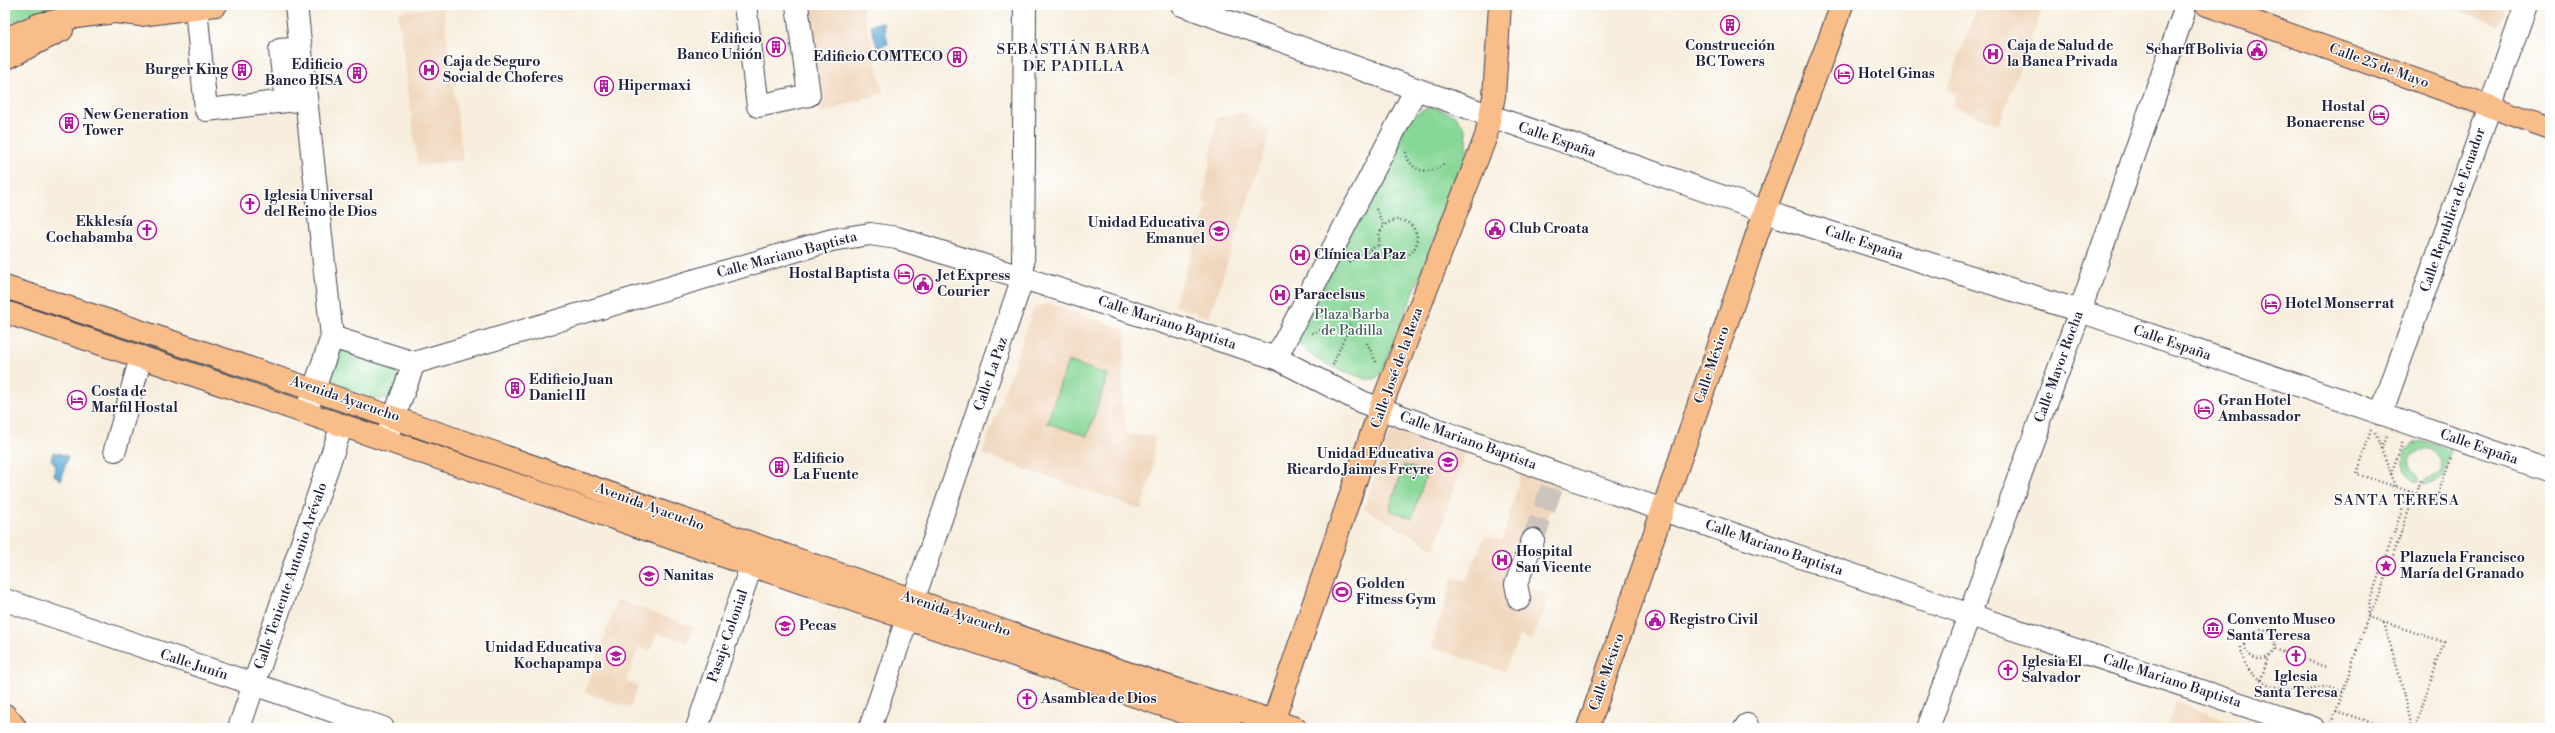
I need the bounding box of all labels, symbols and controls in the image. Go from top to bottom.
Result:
building icon: Construcción BC Towers [1719,14,1741,36]
place label: Edificio Banco Unión [677,30,762,64]
building icon: Edificio Banco Unión [765,36,787,58]
place label: Construcción BC Towers [1685,37,1775,71]
place label: Caja de Salud de la Banca Privada [2007,37,2118,71]
district label: SEBASTIÁN BARBA DE PADILLA [997,39,1151,76]
public building icon: Scharff Bolivia [2246,39,2268,61]
street label: Calle 25 de Mayo [2327,40,2432,92]
place label: Scharff Bolivia [2146,41,2243,59]
hospital icon: Caja de Salud de la Banca Privada [1982,43,2004,65]
building icon: Edificio COMTECO [946,46,968,68]
place label: Edificio COMTECO [813,48,943,66]
place label: Caja de Seguro Social de Choferes [443,53,563,87]
place label: Edificio Banco BISA [265,56,344,90]
building icon: Burger King [231,59,253,81]
hospital icon: Caja de Seguro Social de Choferes [418,59,440,81]
place label: Burger King [145,61,229,79]
building icon: Edificio Banco BISA [346,62,368,84]
hotel icon: Hotel Ginas [1833,63,1855,85]
place label: Hotel Ginas [1858,65,1935,83]
building icon: Hipermaxi [593,75,615,97]
place label: Hipermaxi [618,77,691,95]
place label: Hostal Bonaerense [2286,98,2365,132]
hotel icon: Hostal Bonaerense [2368,104,2390,126]
place label: New Generation Tower [83,106,189,140]
building icon: New Generation Tower [58,112,80,134]
street label: Calle España [1516,118,1599,162]
street label: Calle Republica de Ecuador [2416,125,2490,295]
place label: Iglesia Universal del Reino de Dios [264,187,377,221]
church icon: Iglesia Universal del Reino de Dios [239,193,261,215]
place label: Ekklesía Cochabamba [46,213,133,247]
place label: Unidad Educativa Emanuel [1088,214,1205,248]
public building icon: Club Croata [1484,218,1506,240]
church icon: Ekklesía Cochabamba [136,219,158,241]
school or university icon: Unidad Educativa Emanuel [1208,220,1230,242]
place label: Club Croata [1509,220,1589,238]
street label: Calle España [1823,222,1906,264]
street label: Calle Mariano Baptista [715,227,860,282]
hospital icon: Clínica La Paz [1289,244,1311,266]
place label: Clínica La Paz [1314,246,1406,264]
hotel icon: Hostal Baptista [893,263,915,285]
place label: Hostal Baptista [789,265,890,283]
place label: Jet Express Courier [935,267,1010,301]
public building icon: Jet Express Courier [912,273,934,295]
hospital icon: Paracelsus [1269,284,1291,306]
place label: Paracelsus [1294,286,1365,304]
street label: Calle Mariano Baptista [1095,292,1239,354]
hotel icon: Hotel Monserrat [2260,293,2282,315]
place label: Hotel Monserrat [2285,295,2395,313]
street label: Calle José de la Reza [1367,304,1428,431]
park label: Plaza Barba de Padilla [1314,306,1391,340]
street label: Calle Mayor Rocha [2030,308,2088,425]
street label: Calle España [2131,321,2214,365]
street label: Calle México [1690,324,1734,406]
street label: Calle La Paz [970,334,1012,413]
place label: Edificio Juan Daniel II [529,371,613,405]
street label: Avenida Ayacucho [287,372,402,426]
building icon: Edificio Juan Daniel II [504,377,526,399]
place label: Costa de Marfil Hostal [91,383,178,417]
hotel icon: Costa de Marfil Hostal [66,389,88,411]
place label: Gran Hotel Ambassador [2217,392,2301,426]
hotel icon: Gran Hotel Ambassador [2193,398,2215,420]
street label: Calle Mariano Baptista [1397,408,1540,475]
street label: Calle España [2438,425,2521,469]
place label: Unidad Educativa Ricardo Jaimes Freyre [1287,445,1434,479]
place label: Edificio La Fuente [793,450,859,484]
school or university icon: Unidad Educativa Ricardo Jaimes Freyre [1437,451,1459,473]
building icon: Edificio La Fuente [768,456,790,478]
street label: Avenida Ayacucho [592,479,707,535]
street label: Calle Teniente Antonio Arévalo [250,480,332,672]
district label: SANTA TERESA [2334,491,2460,510]
street label: Calle Mariano Baptista [1703,516,1846,580]
place label: Hospital San Vicente [1516,543,1592,577]
hospital icon: Hospital San Vicente [1491,549,1513,571]
place label: Plazuela Francisco María del Granado [2400,549,2525,583]
place icon: Plazuela Francisco María del Granado [2375,555,2397,577]
school or university icon: Nanitas [638,565,660,587]
place label: Nanitas [663,567,713,585]
place label: Golden Fitness Gym [1356,575,1436,609]
sports icon: Golden Fitness Gym [1331,581,1353,603]
street label: Pasaje Colonial [704,587,752,685]
street label: Avenida Ayacucho [898,587,1013,641]
public building icon: Registro Civil [1644,609,1666,631]
place label: Registro Civil [1669,611,1758,629]
place label: Convento Museo Santa Teresa [2227,611,2336,645]
school or university icon: Pecas [774,615,796,637]
place label: Pecas [799,617,836,635]
museum icon: Convento Museo Santa Teresa [2202,617,2224,639]
street label: Calle México [1585,631,1629,713]
place label: Unidad Educativa Kochapampa [485,639,602,673]
school or university icon: Unidad Educativa Kochapampa [605,645,627,667]
church icon: Iglesia Santa Teresa [2285,645,2307,667]
street label: Calle Junín [158,646,231,685]
street label: Calle Mariano Baptista [2100,650,2244,712]
place label: Iglesia El Salvador [2022,653,2082,687]
church icon: Iglesia El Salvador [1997,659,2019,681]
place label: Iglesia Santa Teresa [2254,668,2338,702]
church icon: Asamblea de Dios [1016,688,1038,710]
place label: Asamblea de Dios [1040,690,1157,708]

